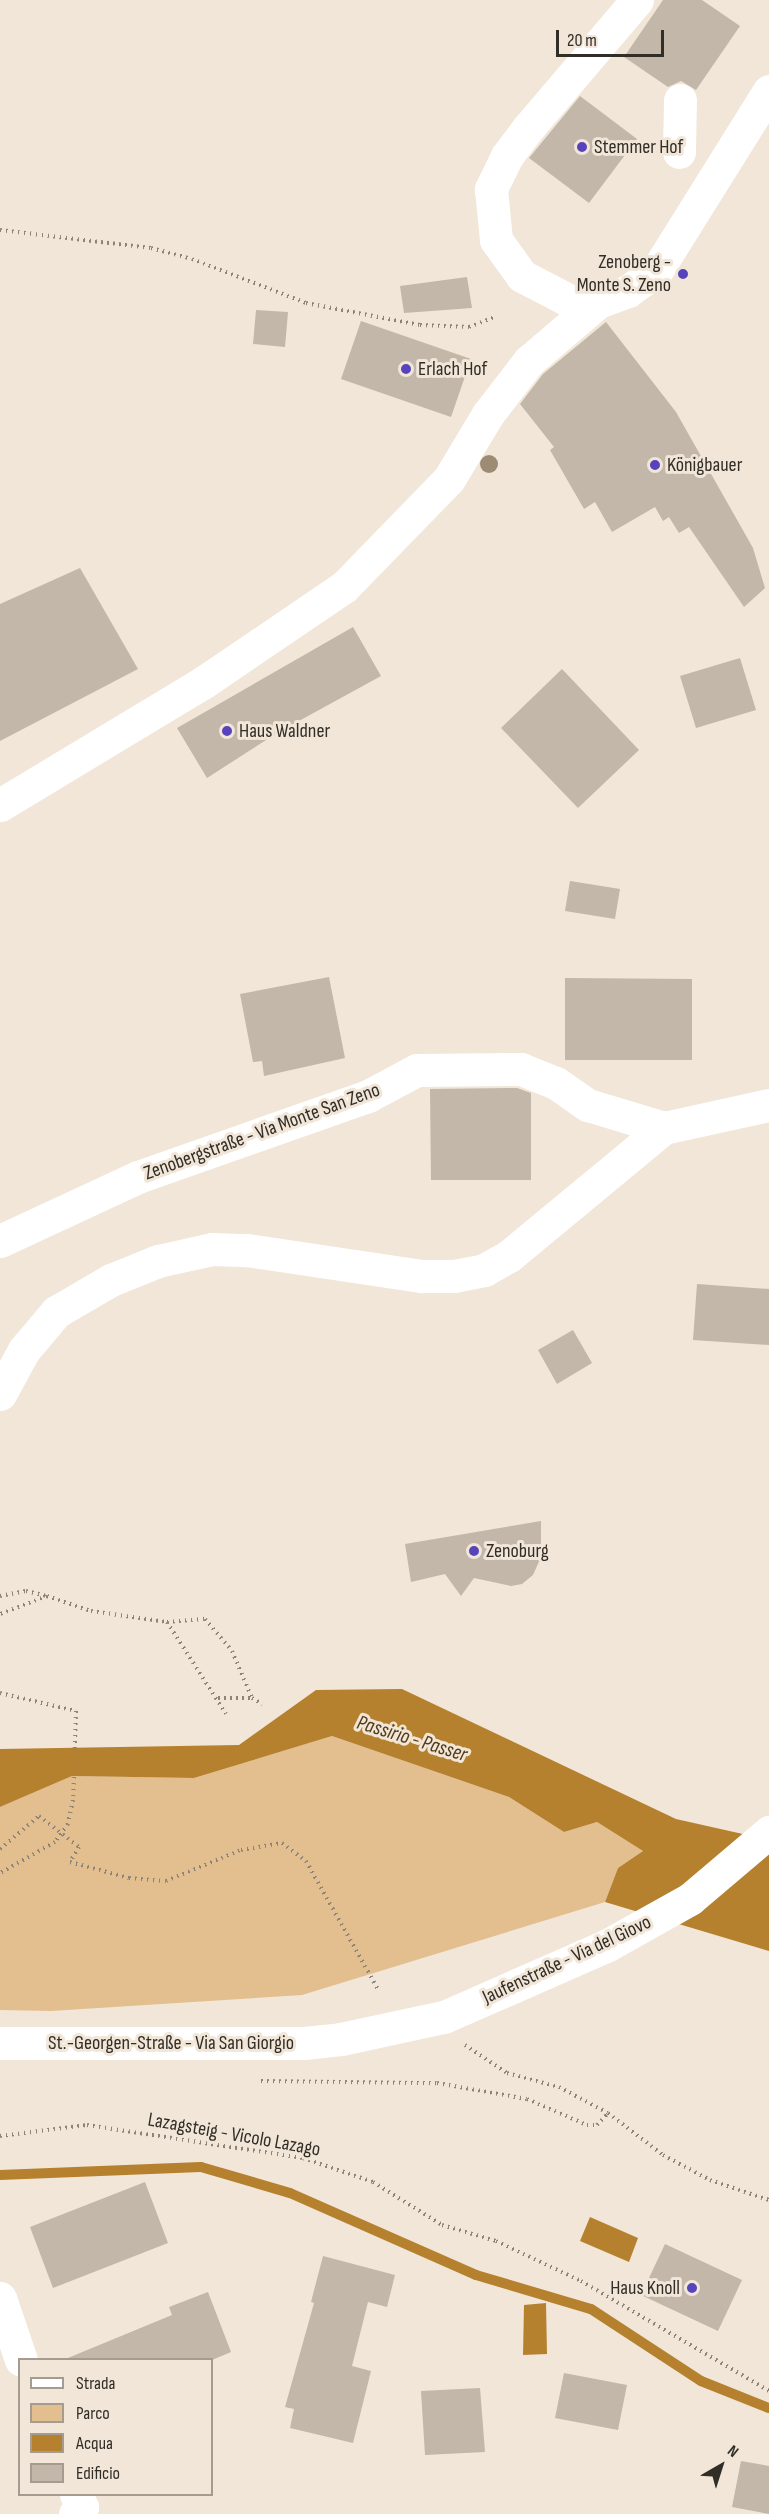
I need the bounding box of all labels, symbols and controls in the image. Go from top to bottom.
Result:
scale bar [559,18,667,56]
text: 20 m [567,30,597,51]
place label: Stemmer Hof [594,135,683,159]
marker: Stemmer Hof [575,140,589,154]
place label: Zenoberg - Monte S. Zeno [577,250,671,297]
marker: Zenoberg - Monte S. Zeno [676,267,690,281]
place label: Erlach Hof [418,357,487,381]
marker: Erlach Hof [399,362,413,376]
place label: Königbauer [667,453,742,477]
marker: Königbauer [648,458,662,472]
place label: Haus Waldner [239,719,330,743]
marker: Haus Waldner [220,724,234,738]
street label: Zenobergstraße - Via Monte San Zeno [141,1078,383,1186]
place label: Zenoburg [486,1539,549,1563]
marker: Zenoburg [467,1544,481,1558]
water label: Passirio - Passer [354,1710,470,1768]
street label: Jaufenstraße - Via del Giovo [479,1910,655,2010]
street label: St.-Georgen-Straße - Via San Giorgio [48,2031,294,2055]
street label: Lazagsteig - Vicolo Lazago [146,2108,322,2162]
place label: Haus Knoll [610,2276,680,2300]
marker: Haus Knoll [685,2281,699,2295]
legend [18,2358,213,2496]
text: Strada [76,2373,115,2394]
text: Parco [76,2403,110,2424]
text: Acqua [76,2433,113,2454]
north arrow [691,2436,751,2496]
text: N [723,2442,742,2462]
text: Edificio [76,2463,120,2484]

